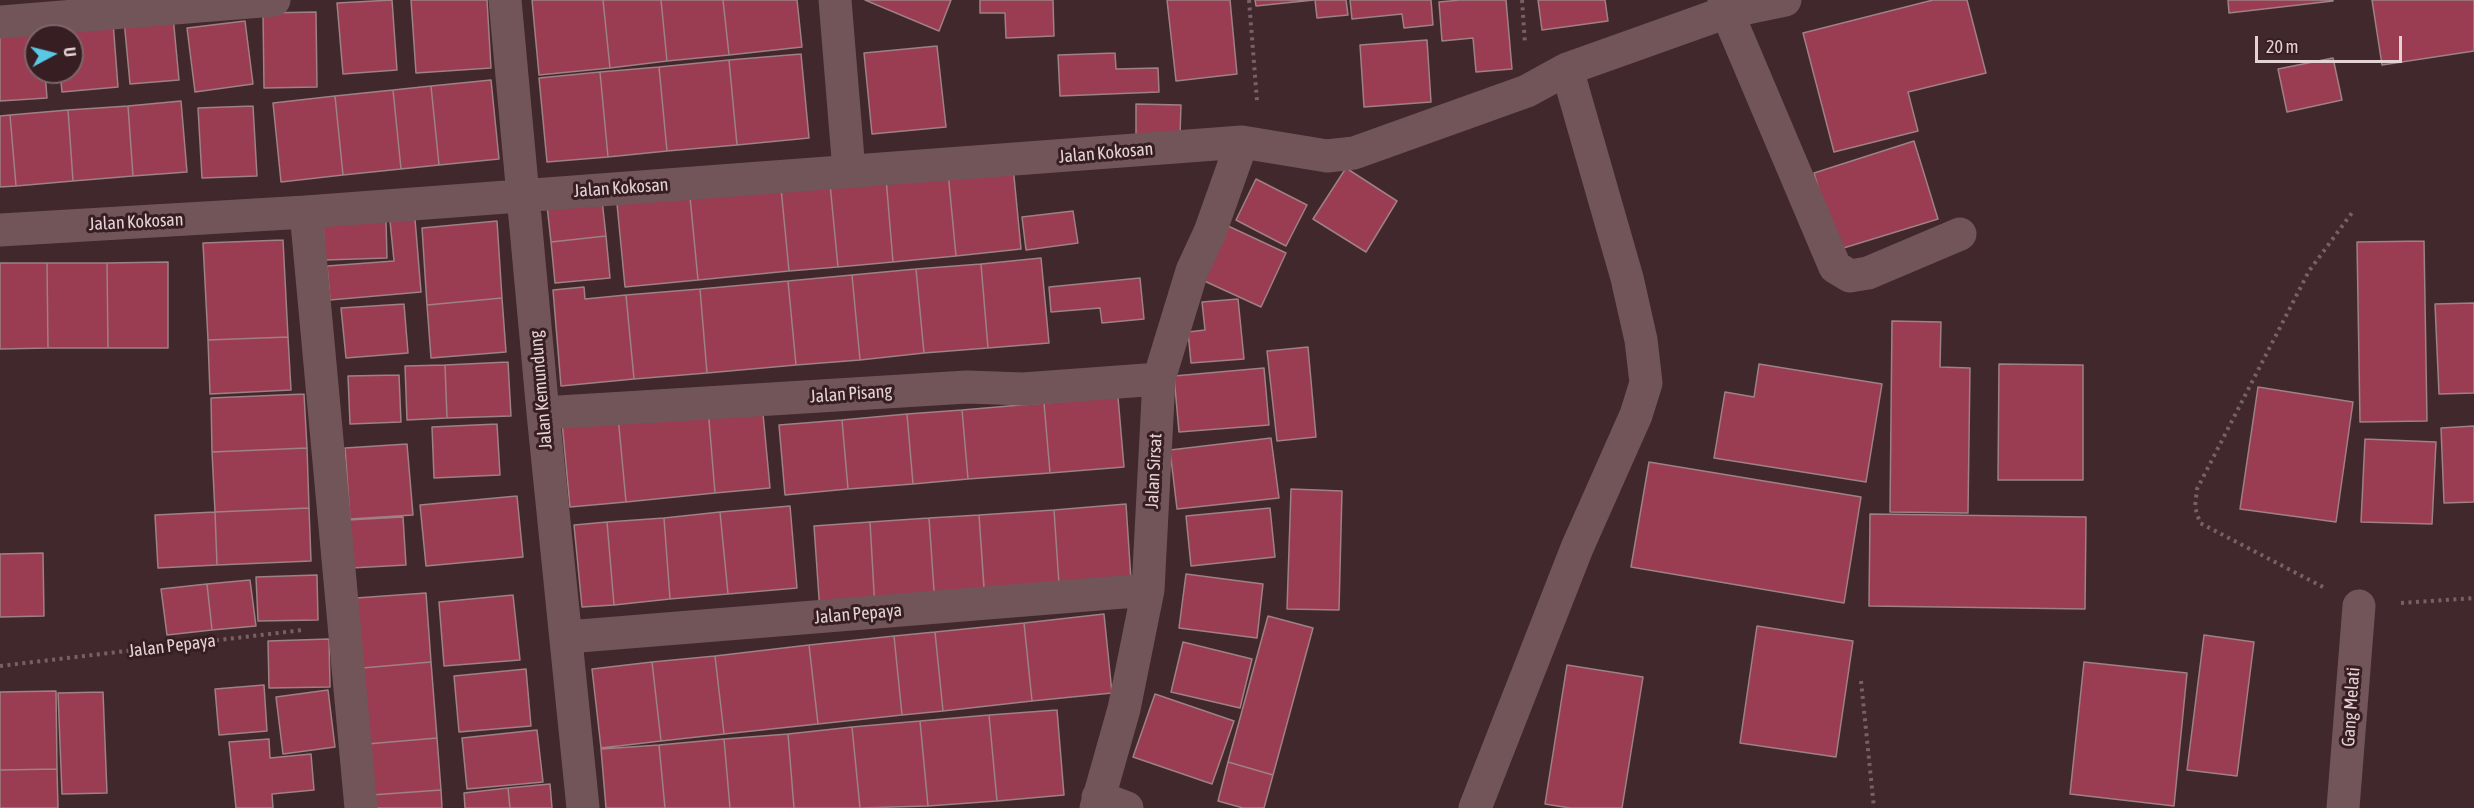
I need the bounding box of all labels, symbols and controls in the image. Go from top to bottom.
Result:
north arrow [24,24,84,84]
scale bar [2258,24,2405,62]
text: 20 m [2266,36,2298,57]
text: U [60,46,79,58]
street label: Jalan Kokosan [1058,138,1154,168]
street label: Jalan Kokosan [573,174,669,202]
street label: Jalan Kokosan [88,209,184,235]
street label: Jalan Kemundung [525,330,557,450]
street label: Jalan Pisang [809,380,893,408]
street label: Jalan Sirsat [1141,433,1167,509]
street label: Jalan Pepaya [813,599,903,629]
street label: Jalan Pepaya [127,630,217,662]
street label: Gang Melati [2337,667,2365,747]

